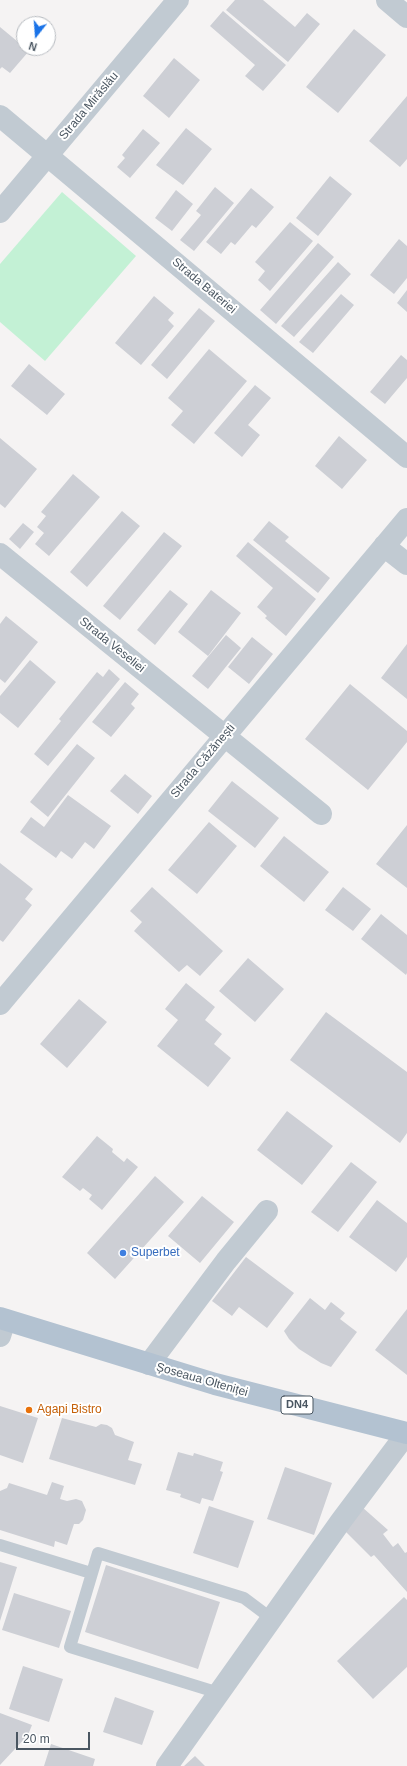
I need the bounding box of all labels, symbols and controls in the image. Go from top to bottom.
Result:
north arrow [16,16,56,56]
text: N [27,40,38,53]
street label: Strada Mirăslău [56,69,122,143]
street label: Strada Bateriei [169,255,239,317]
street label: Strada Veseliei [76,614,148,676]
street label: Strada Căzănești [168,721,238,801]
place label: Superbet [131,1246,180,1260]
marker: Superbet [118,1248,128,1258]
street label: Șoseaua Olteniței [154,1360,250,1400]
road number: DN4 [281,1396,313,1414]
place label: Agapi Bistro [37,1403,102,1417]
marker: Agapi Bistro [24,1405,34,1415]
scale bar [18,1724,92,1750]
text: 20 m [23,1732,50,1746]

